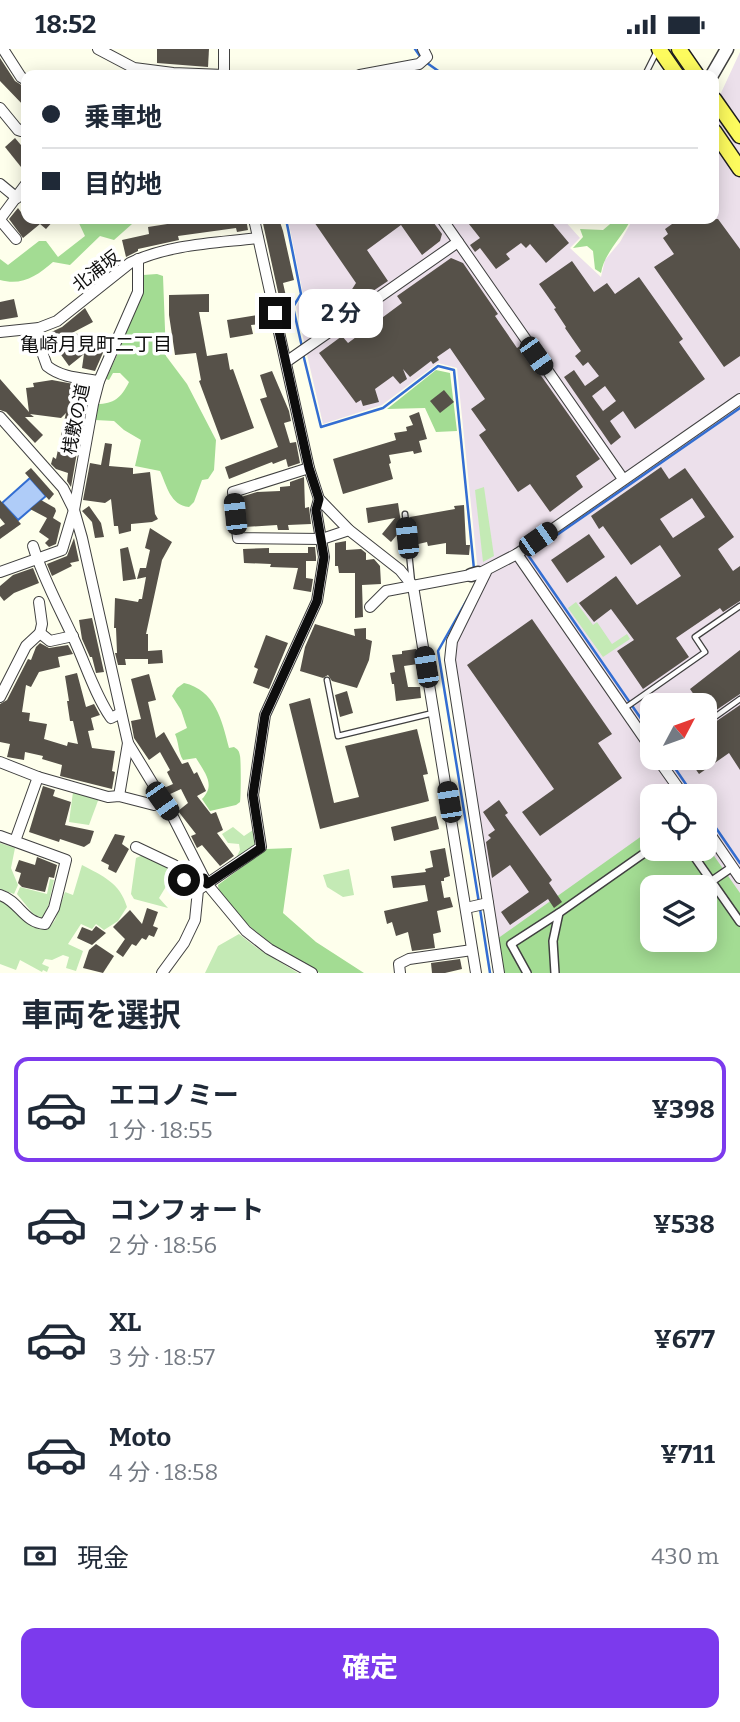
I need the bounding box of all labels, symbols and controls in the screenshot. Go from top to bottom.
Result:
text: 18:52 [35,9,96,40]
text: 乗車地 [84,102,162,133]
text: 目的地 [84,169,162,200]
street label: 北浦坂 [68,246,124,296]
callout: 2 分 [300,289,384,337]
route end [259,297,291,329]
text: 2 分 [321,299,361,327]
district label: 亀崎月見町二丁目 [20,333,172,356]
car [516,333,557,379]
street label: 桟敷の道 [58,381,94,457]
car [223,492,248,536]
car [395,516,420,560]
car [515,518,562,560]
car [413,645,440,689]
north arrow [640,693,718,770]
map controls [640,693,717,952]
car [142,778,183,824]
car [436,780,463,824]
button: locate [640,784,717,861]
route start [168,864,200,896]
button: layers [640,875,717,952]
text: 車両を選択 [21,996,181,1034]
icon: car [25,1078,88,1141]
text: エコノミー [109,1080,239,1111]
text: ¥398 [652,1094,715,1125]
text: 1 分 · 18:55 [109,1116,213,1144]
icon: car [25,1193,88,1256]
text: コンフォート [109,1195,264,1226]
text: ¥538 [653,1209,715,1240]
text: 2 分 · 18:56 [109,1231,217,1259]
text: XL [109,1307,141,1338]
icon: car [25,1308,88,1371]
text: ¥677 [654,1324,715,1355]
text: 3 分 · 18:57 [109,1343,215,1371]
text: Moto [109,1422,171,1453]
icon: car [25,1423,88,1486]
text: ¥711 [660,1439,715,1470]
text: 4 分 · 18:58 [109,1458,218,1486]
icon: cash [21,1537,59,1575]
text: 430 m [651,1542,719,1570]
text: 現金 [77,1543,129,1574]
button: 確定 [21,1628,719,1708]

